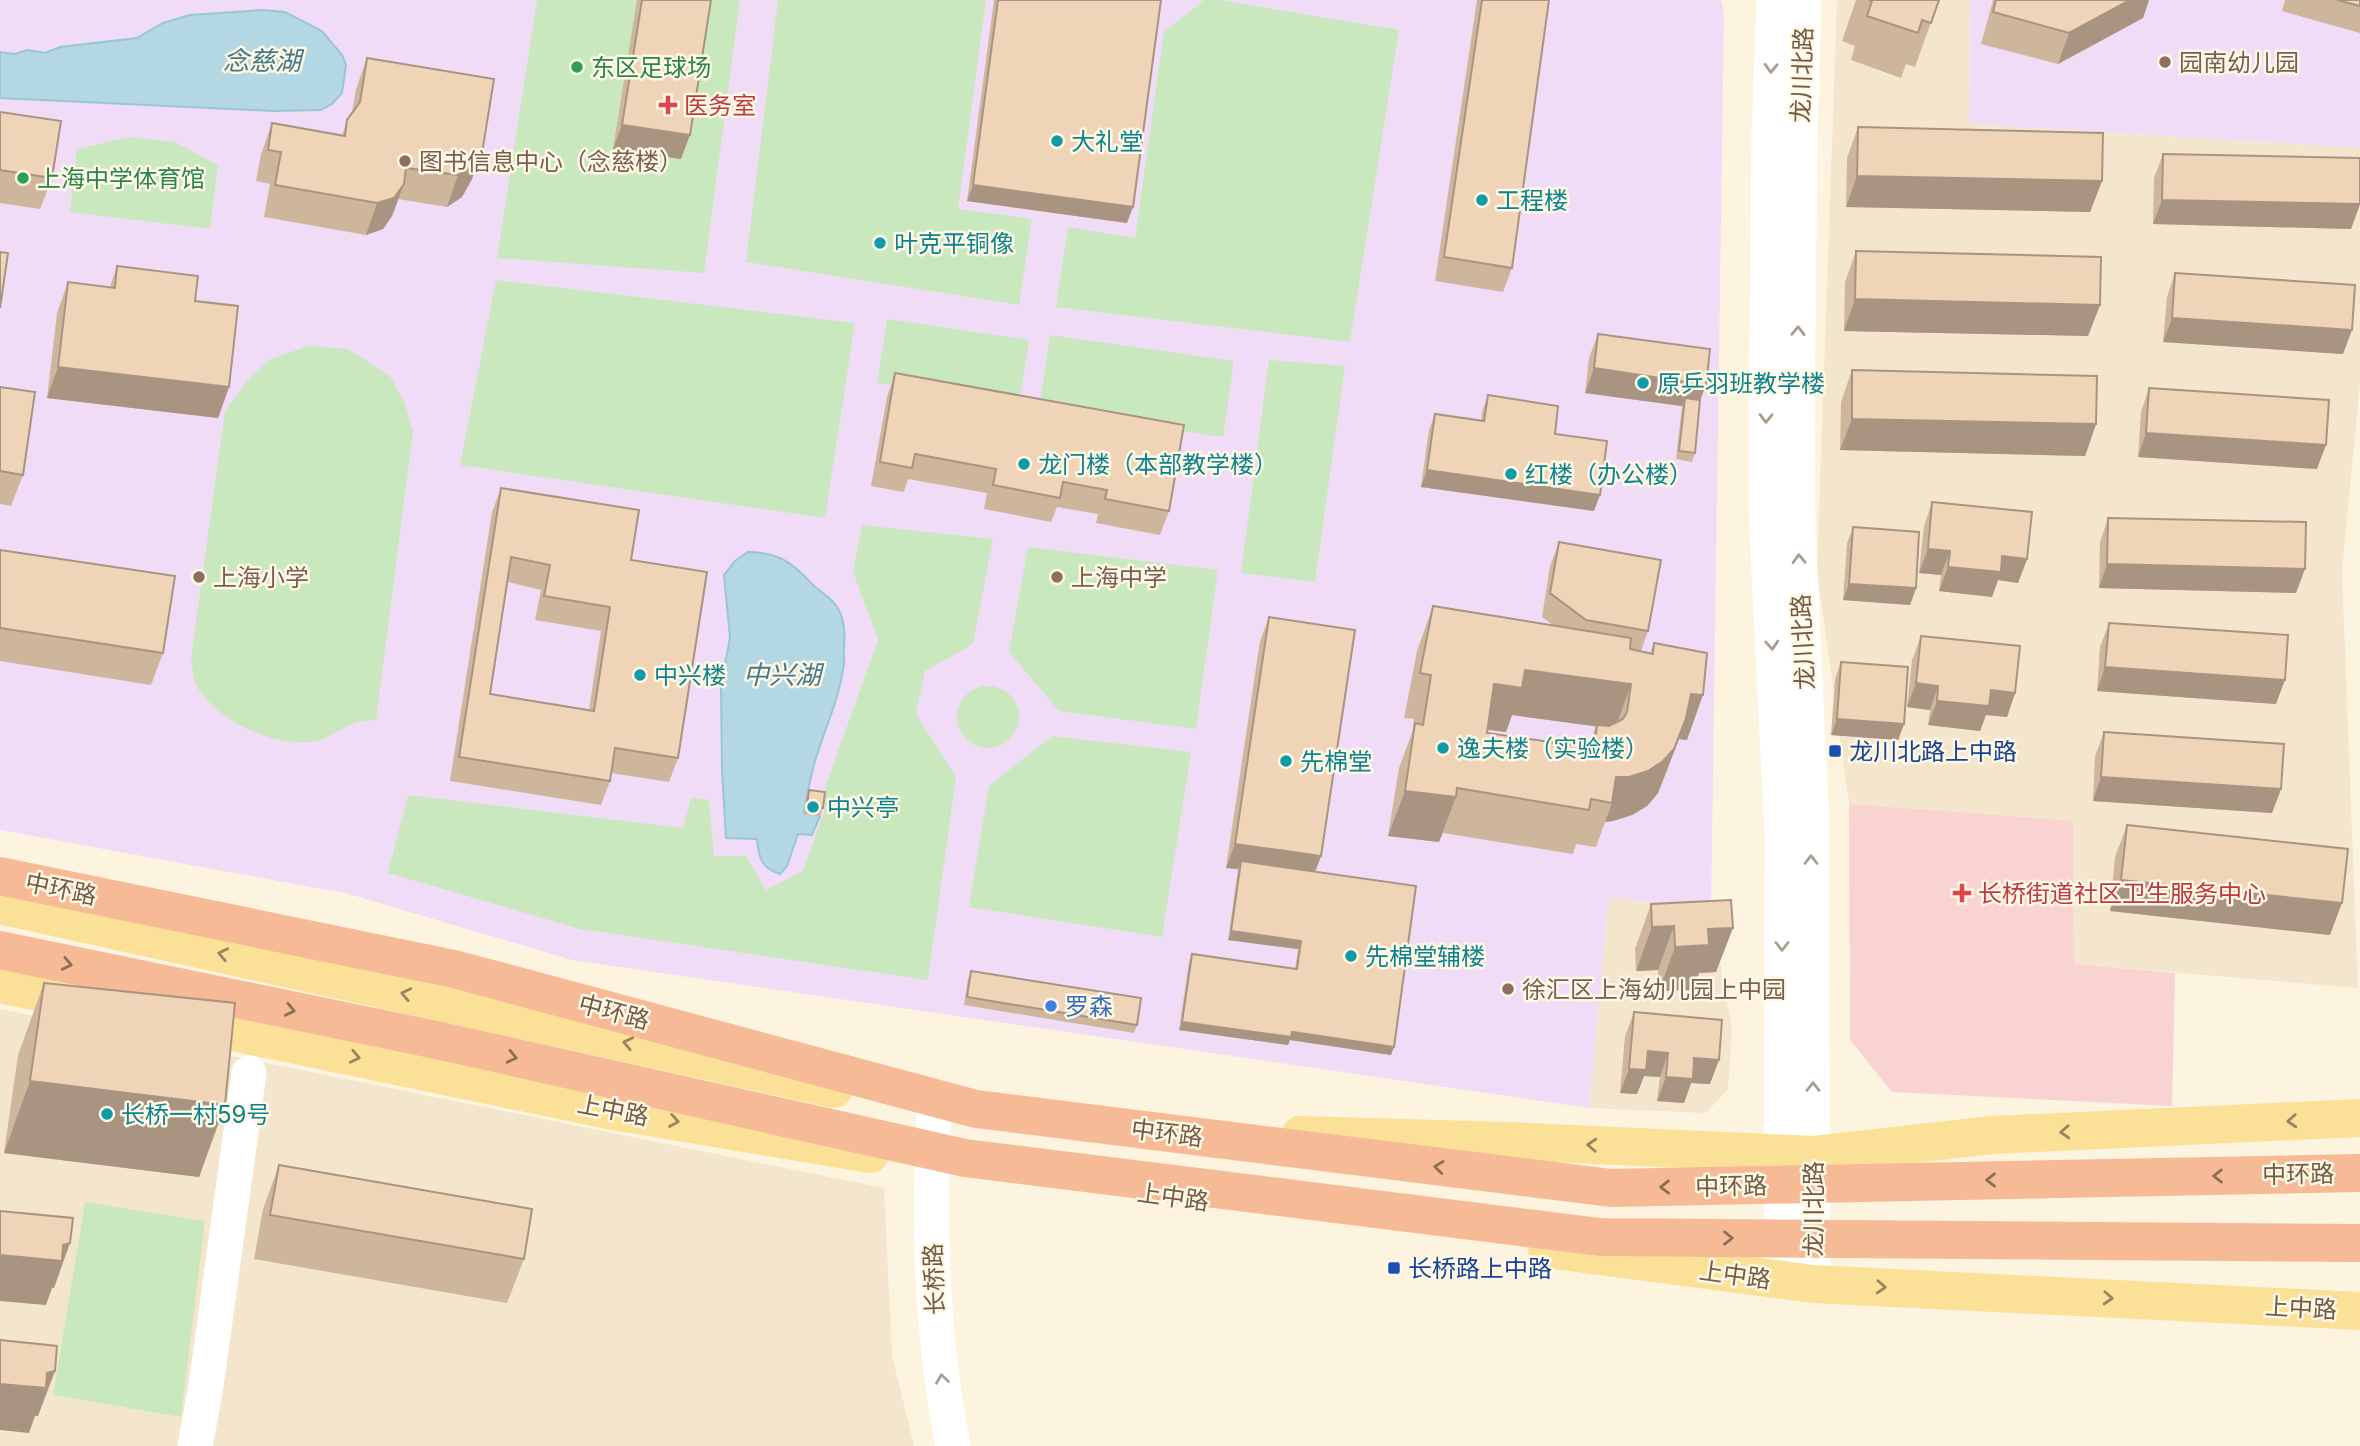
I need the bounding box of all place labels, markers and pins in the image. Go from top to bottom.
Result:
place label: 园南幼儿园 [2179,48,2299,77]
place label: 东区足球场 [591,53,711,82]
marker: 园南幼儿园 [2157,54,2173,70]
marker: 东区足球场 [569,59,585,75]
place label: 医务室 [684,91,756,120]
marker: 医务室 [658,95,678,115]
place label: 大礼堂 [1071,127,1143,156]
marker: 大礼堂 [1049,133,1065,149]
place label: 图书信息中心（念慈楼） [419,147,683,176]
marker: 图书信息中心（念慈楼） [397,153,413,169]
place label: 上海中学体育馆 [37,164,205,193]
marker: 上海中学体育馆 [15,170,31,186]
place label: 工程楼 [1496,186,1568,215]
marker: 工程楼 [1474,192,1490,208]
place label: 叶克平铜像 [894,229,1014,258]
marker: 叶克平铜像 [872,235,888,251]
place label: 原乒羽班教学楼 [1657,369,1825,398]
marker: 原乒羽班教学楼 [1635,375,1651,391]
place label: 龙门楼（本部教学楼） [1038,450,1278,479]
marker: 龙门楼（本部教学楼） [1016,456,1032,472]
place label: 红楼（办公楼） [1525,460,1693,489]
marker: 红楼（办公楼） [1503,466,1519,482]
place label: 上海小学 [213,563,309,592]
place label: 上海中学 [1071,563,1167,592]
marker: 上海小学 [191,569,207,585]
marker: 上海中学 [1049,569,1065,585]
place label: 中兴楼 [654,661,726,690]
marker: 中兴楼 [632,667,648,683]
place label: 逸夫楼（实验楼） [1457,734,1649,763]
place label: 龙川北路上中路 [1849,737,2017,766]
marker: 逸夫楼（实验楼） [1435,740,1451,756]
marker: 龙川北路上中路 [1827,743,1843,759]
place label: 先棉堂 [1300,747,1372,776]
marker: 先棉堂 [1278,753,1294,769]
place label: 中兴亭 [827,793,899,822]
marker: 中兴亭 [805,799,821,815]
place label: 长桥街道社区卫生服务中心 [1978,879,2266,908]
marker: 长桥街道社区卫生服务中心 [1952,883,1972,903]
place label: 先棉堂辅楼 [1365,942,1485,971]
marker: 先棉堂辅楼 [1343,948,1359,964]
place label: 徐汇区上海幼儿园上中园 [1522,975,1786,1004]
marker: 徐汇区上海幼儿园上中园 [1500,981,1516,997]
place label: 罗森 [1065,992,1113,1021]
marker: 罗森 [1043,998,1059,1014]
place label: 长桥一村59号 [121,1100,270,1129]
marker: 长桥一村59号 [99,1106,115,1122]
place label: 长桥路上中路 [1408,1254,1552,1283]
marker: 长桥路上中路 [1386,1260,1402,1276]

